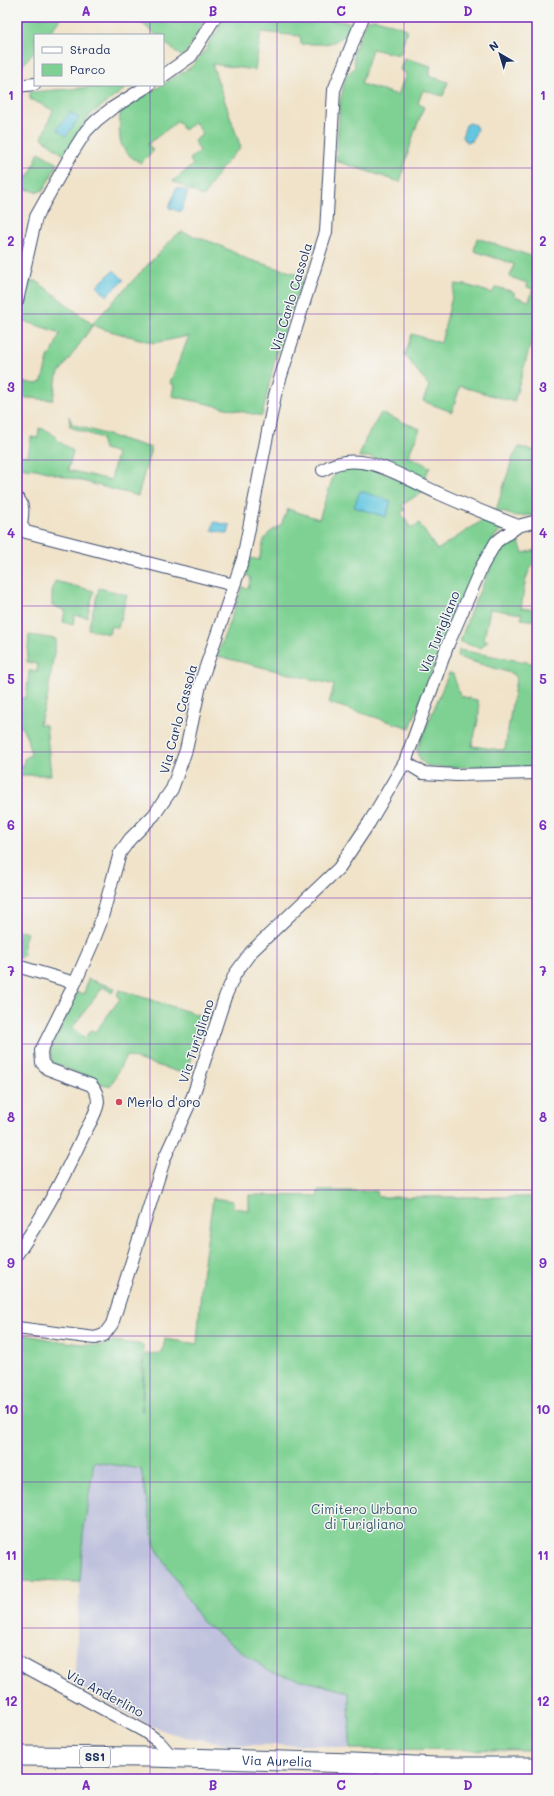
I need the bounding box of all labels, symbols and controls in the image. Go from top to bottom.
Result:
text: A [81,2,91,19]
text: B [209,2,218,19]
text: C [336,2,346,19]
text: D [463,2,473,19]
legend [34,34,164,86]
north arrow [480,34,520,74]
text: N [486,37,501,54]
text: Strada [70,41,111,57]
text: Parco [70,61,105,77]
text: 1 [8,86,14,103]
text: 1 [540,86,546,103]
text: 2 [7,232,15,249]
text: 2 [539,232,547,249]
street label: Via Carlo Cassola [266,240,315,353]
text: 3 [7,378,15,395]
text: 3 [539,378,547,395]
text: 4 [7,524,15,541]
text: 4 [539,524,547,541]
street label: Via Turigliano [414,588,463,675]
street label: Via Carlo Cassola [155,662,200,776]
text: 5 [7,670,15,687]
text: 5 [539,670,547,687]
text: 6 [7,816,15,833]
text: 6 [539,816,547,833]
text: 7 [7,962,15,979]
text: 7 [539,962,547,979]
street label: Via Turigliano [174,996,217,1085]
place label: Merlo d'oro [127,1093,200,1110]
marker: Merlo d'oro [114,1097,124,1107]
text: 8 [7,1108,15,1125]
text: 8 [539,1108,547,1125]
text: 9 [7,1254,15,1271]
text: 9 [539,1254,547,1271]
text: 10 [4,1400,18,1417]
text: 10 [536,1400,550,1417]
park label: Cimitero Urbano di Turigliano [311,1500,417,1532]
text: 11 [5,1546,17,1563]
text: 11 [537,1546,549,1563]
street label: Via Anderlino [63,1665,147,1720]
text: 12 [4,1692,18,1709]
text: 12 [536,1692,550,1709]
road number: SS1 [80,1747,110,1767]
street label: Via Aurelia [241,1751,313,1770]
text: A [81,1776,91,1793]
text: B [209,1776,218,1793]
text: C [336,1776,346,1793]
text: D [463,1776,473,1793]

